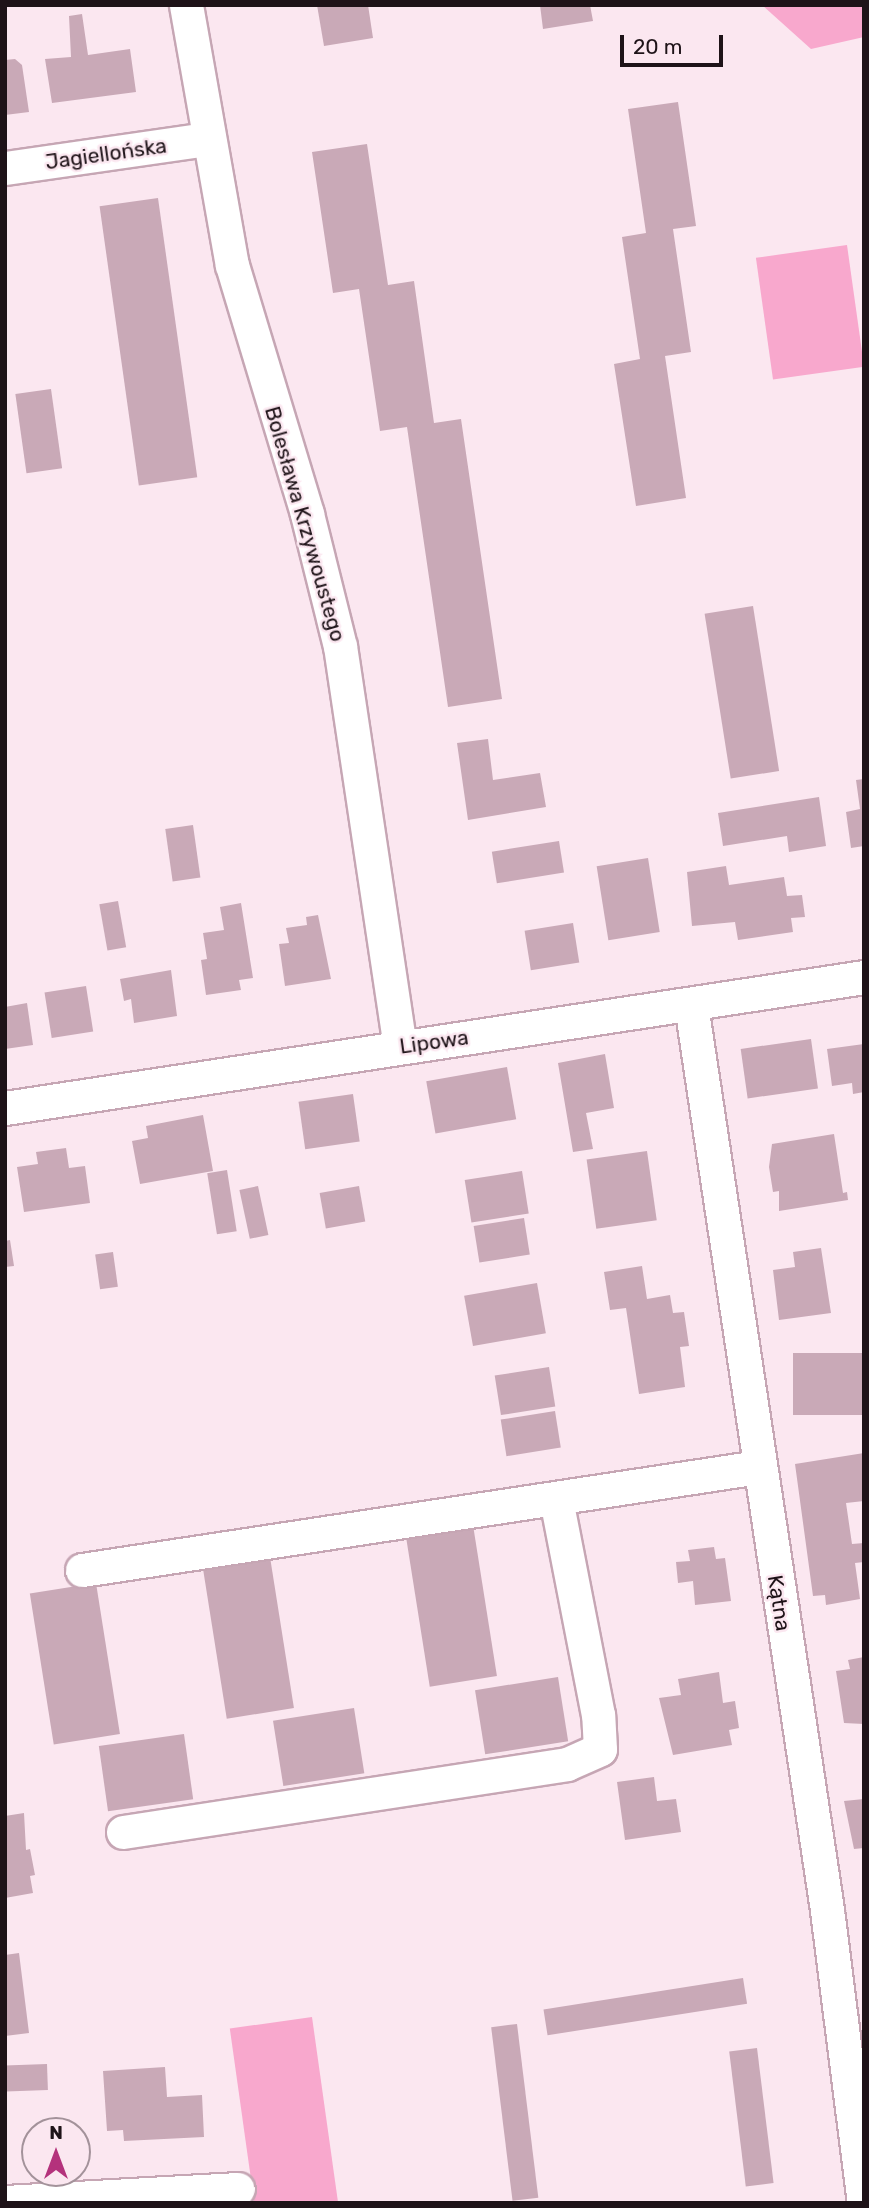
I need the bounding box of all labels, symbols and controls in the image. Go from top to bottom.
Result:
scale bar [624,21,727,65]
text: 20 m [633,34,682,59]
street label: Jagiellońska [44,133,168,175]
street label: Bolesława Krzywoustego [259,403,351,645]
street label: Lipowa [398,1025,470,1059]
street label: Kątna [762,1573,796,1633]
north arrow [21,2117,91,2187]
text: N [49,2121,63,2144]

